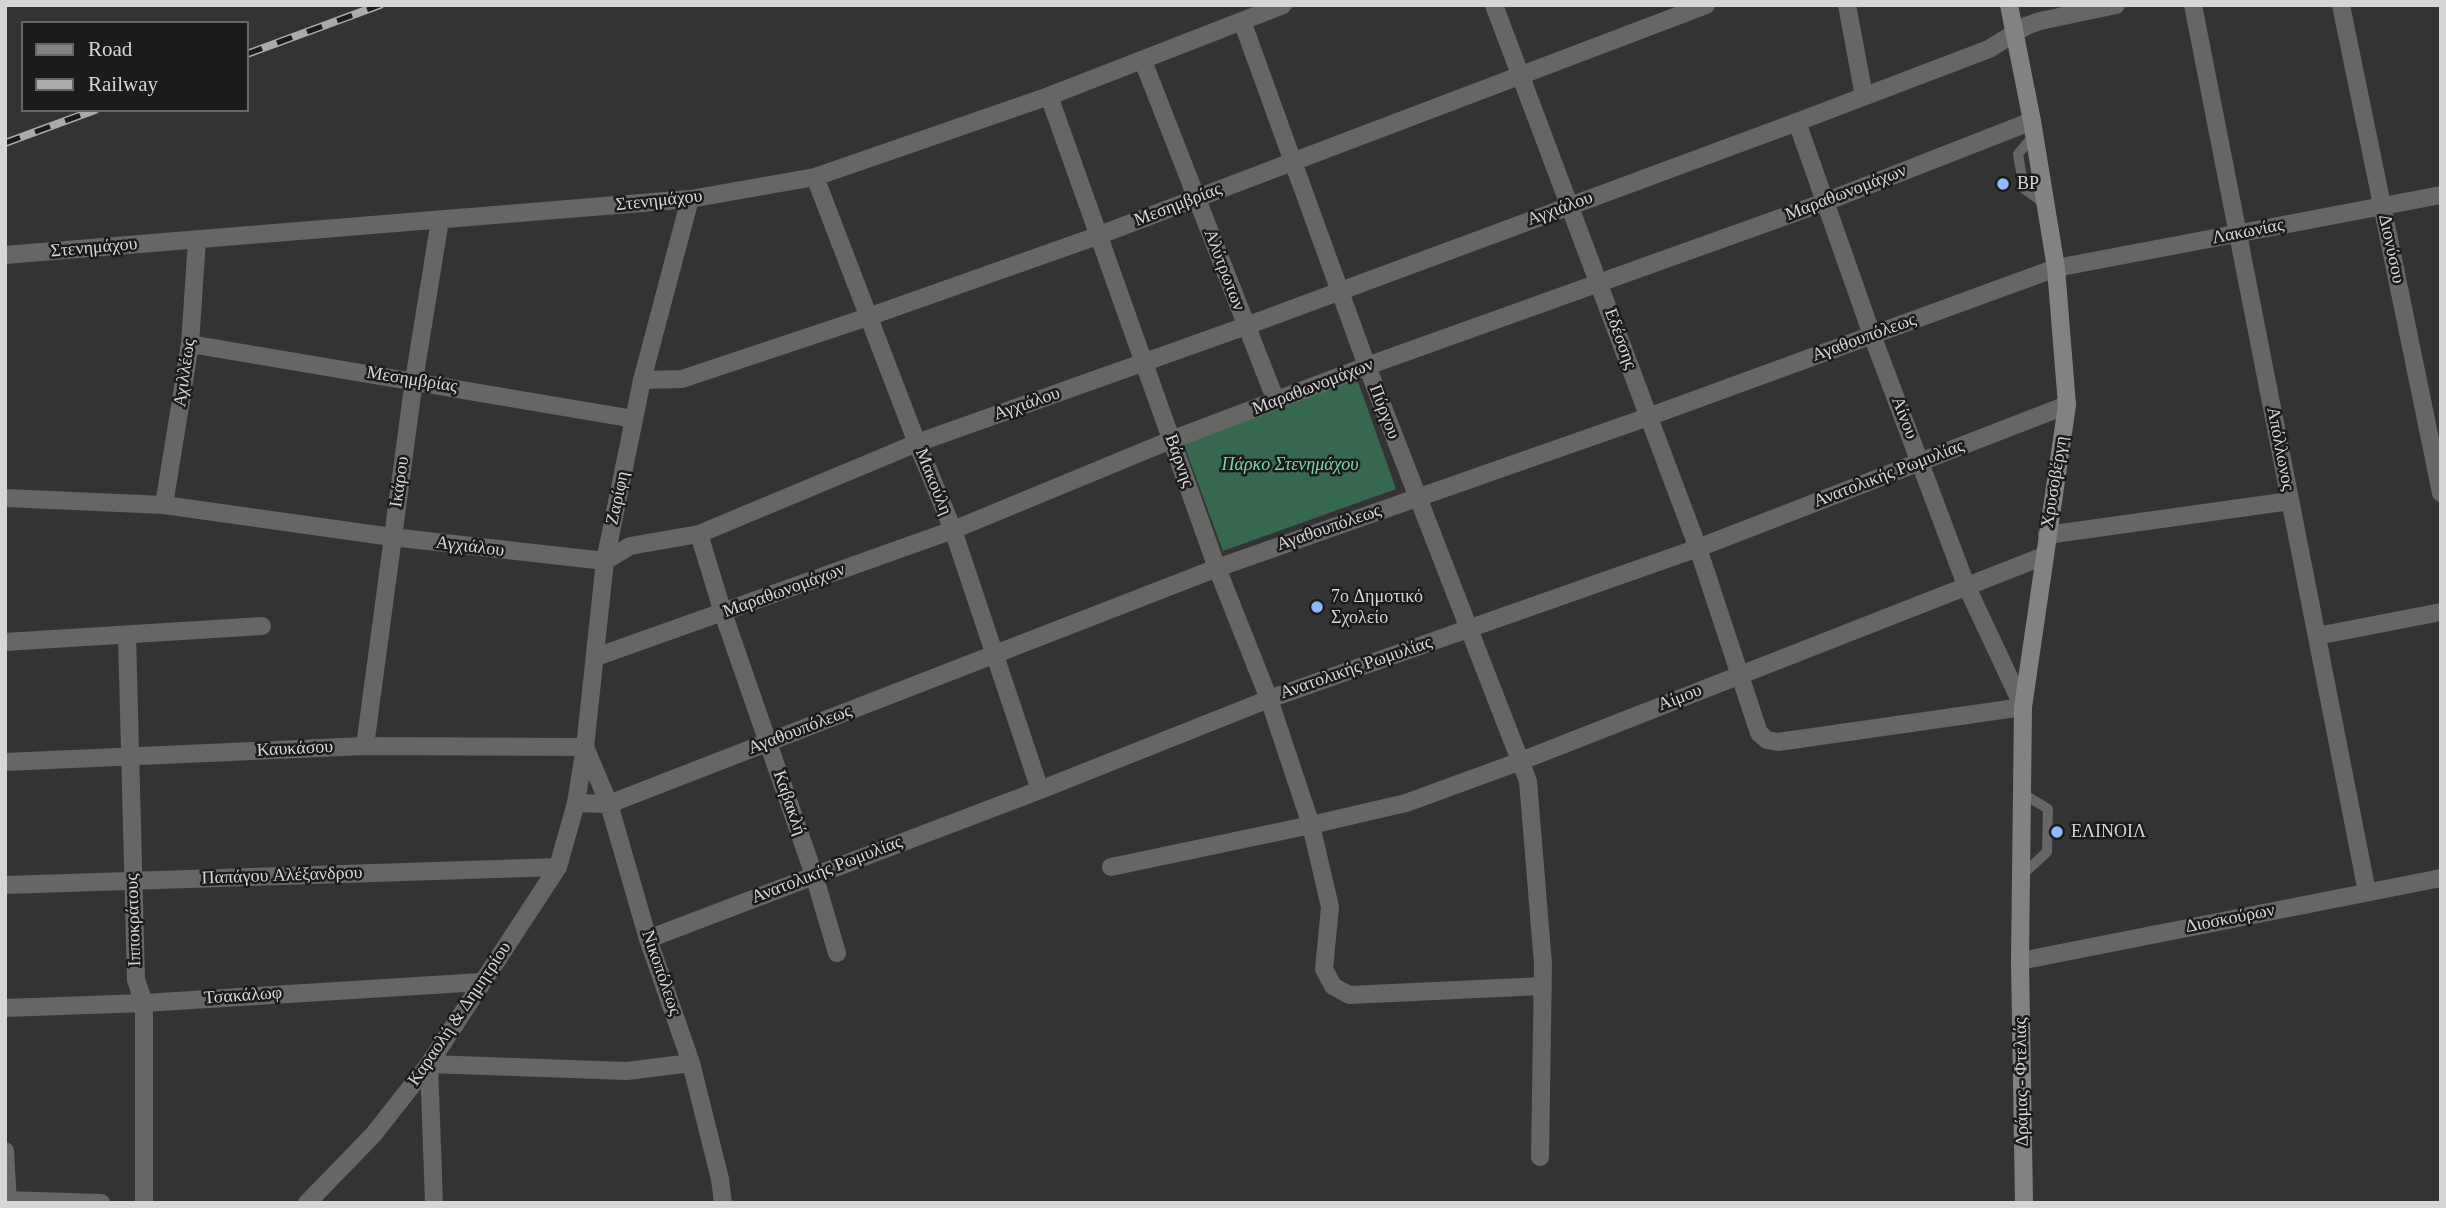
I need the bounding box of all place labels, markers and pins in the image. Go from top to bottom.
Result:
place label: BP [2017,173,2039,195]
marker: BP [1995,176,2011,192]
place label: 7ο Δημοτικό Σχολείο [1331,586,1423,628]
marker: 7ο Δημοτικό Σχολείο [1309,599,1325,615]
place label: ΕΛΙΝΟΙΛ [2071,821,2146,843]
marker: ΕΛΙΝΟΙΛ [2049,824,2065,840]

